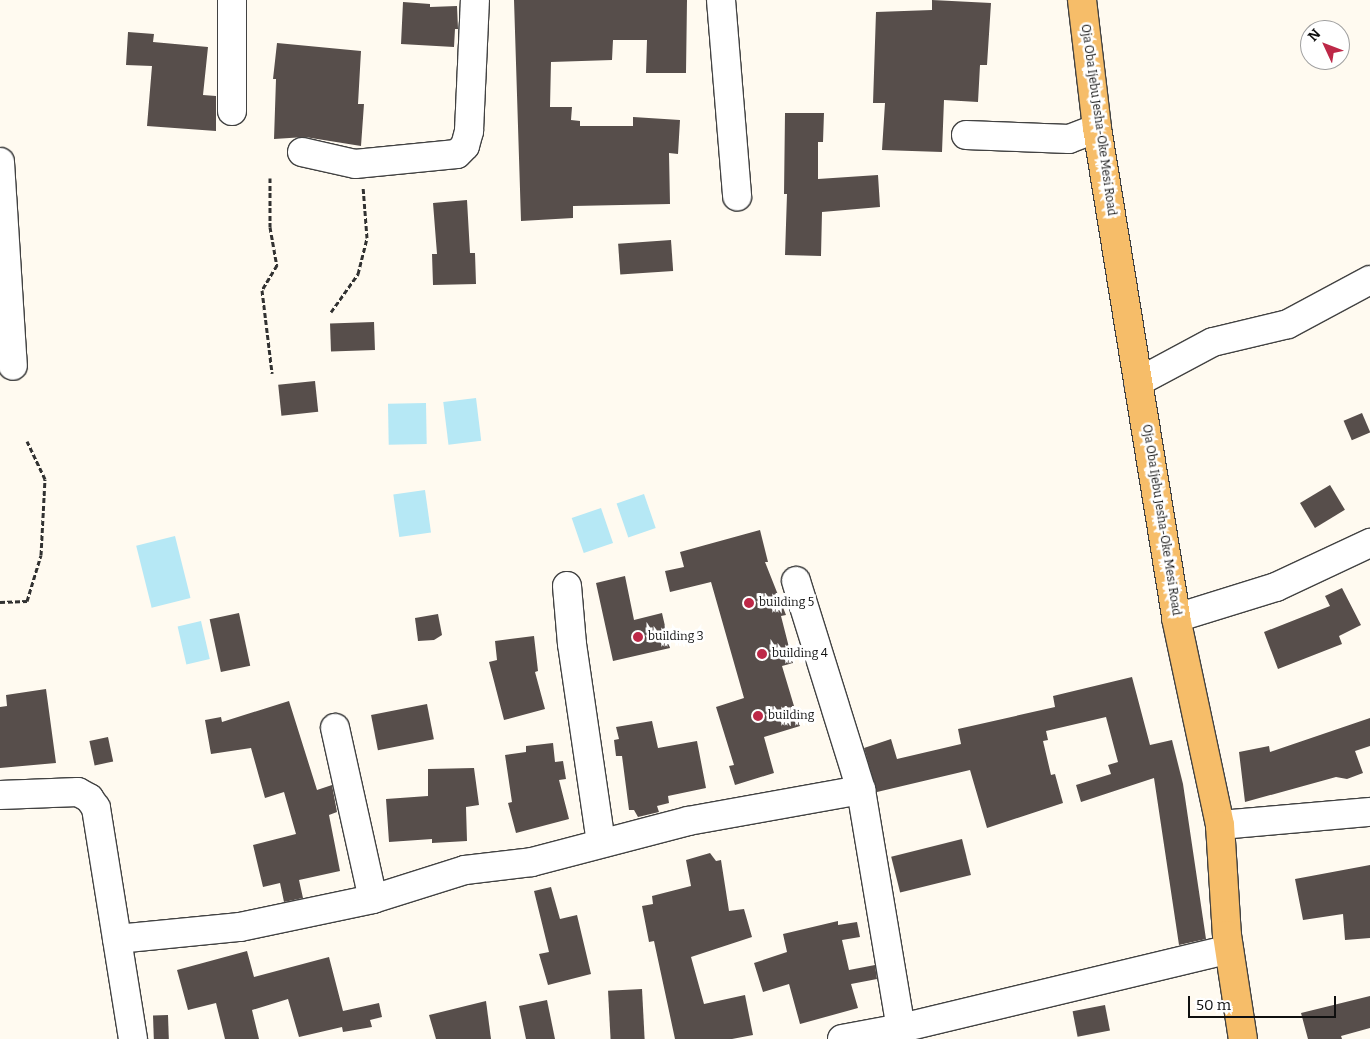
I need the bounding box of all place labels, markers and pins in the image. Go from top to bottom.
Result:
place label: building 5 [759,596,814,610]
marker: building 5 [743,597,755,609]
place label: building 3 [648,630,704,644]
marker: building 3 [632,631,644,643]
place label: building 4 [772,647,828,661]
marker: building 4 [756,648,768,660]
place label: building [768,709,814,723]
marker: building [752,710,764,722]

